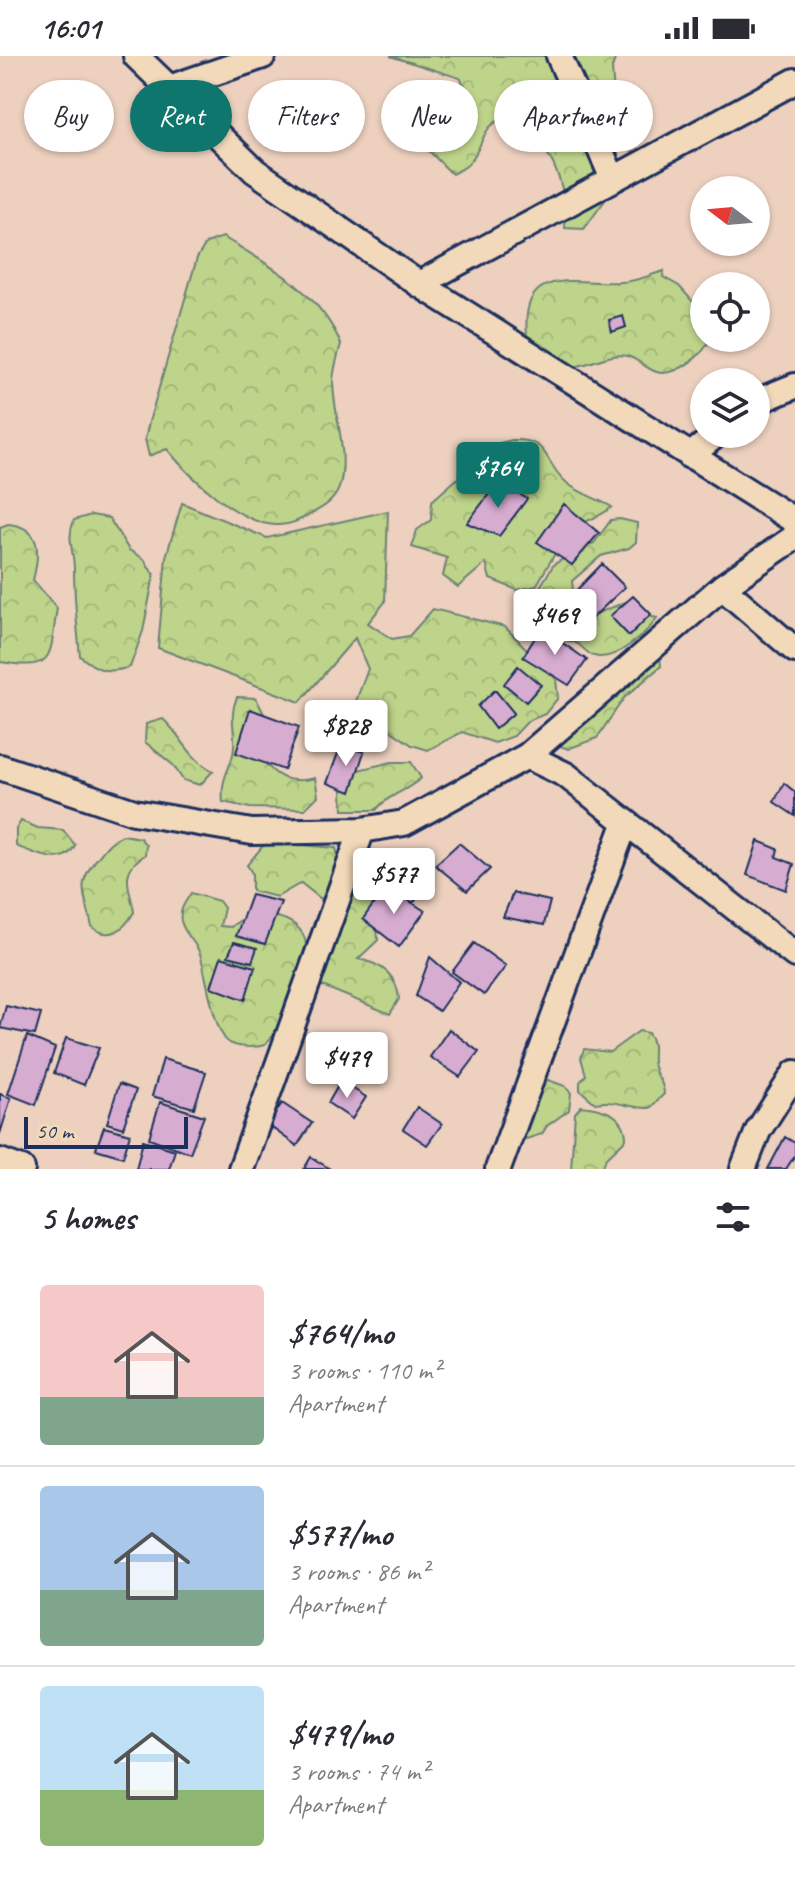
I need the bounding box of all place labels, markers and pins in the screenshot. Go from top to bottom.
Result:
pin: $764 [451,442,545,510]
pin: $469 [508,589,602,657]
pin: $828 [299,700,393,768]
pin: $577 [347,848,441,916]
pin: $479 [300,1032,394,1100]

